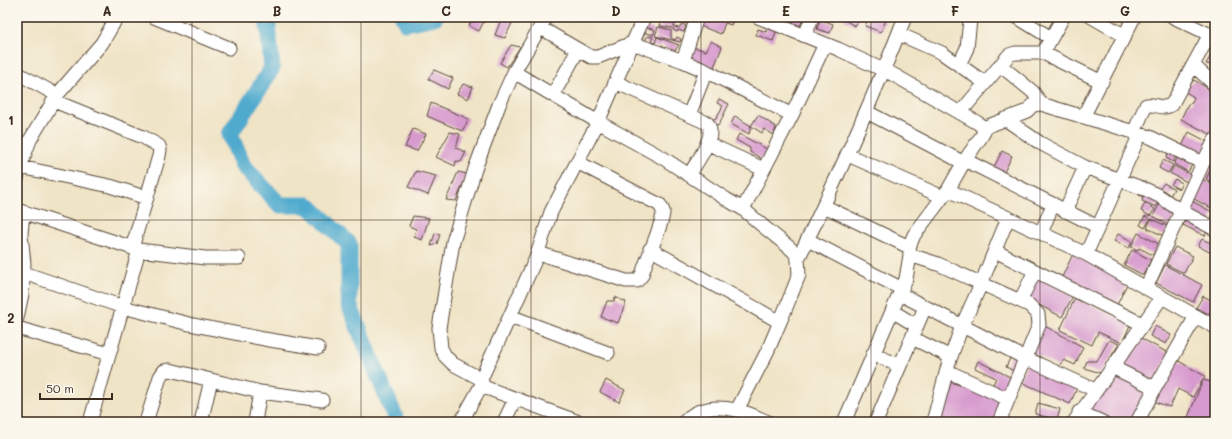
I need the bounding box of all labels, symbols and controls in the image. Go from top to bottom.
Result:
text: A [102,2,112,19]
text: B [273,2,282,19]
text: C [441,2,451,19]
text: D [611,2,621,19]
text: E [782,2,790,19]
text: F [951,2,959,19]
text: G [1120,2,1130,19]
text: 1 [8,111,14,128]
text: 2 [7,309,15,326]
scale bar [40,375,112,401]
text: 50 m [46,380,74,396]

